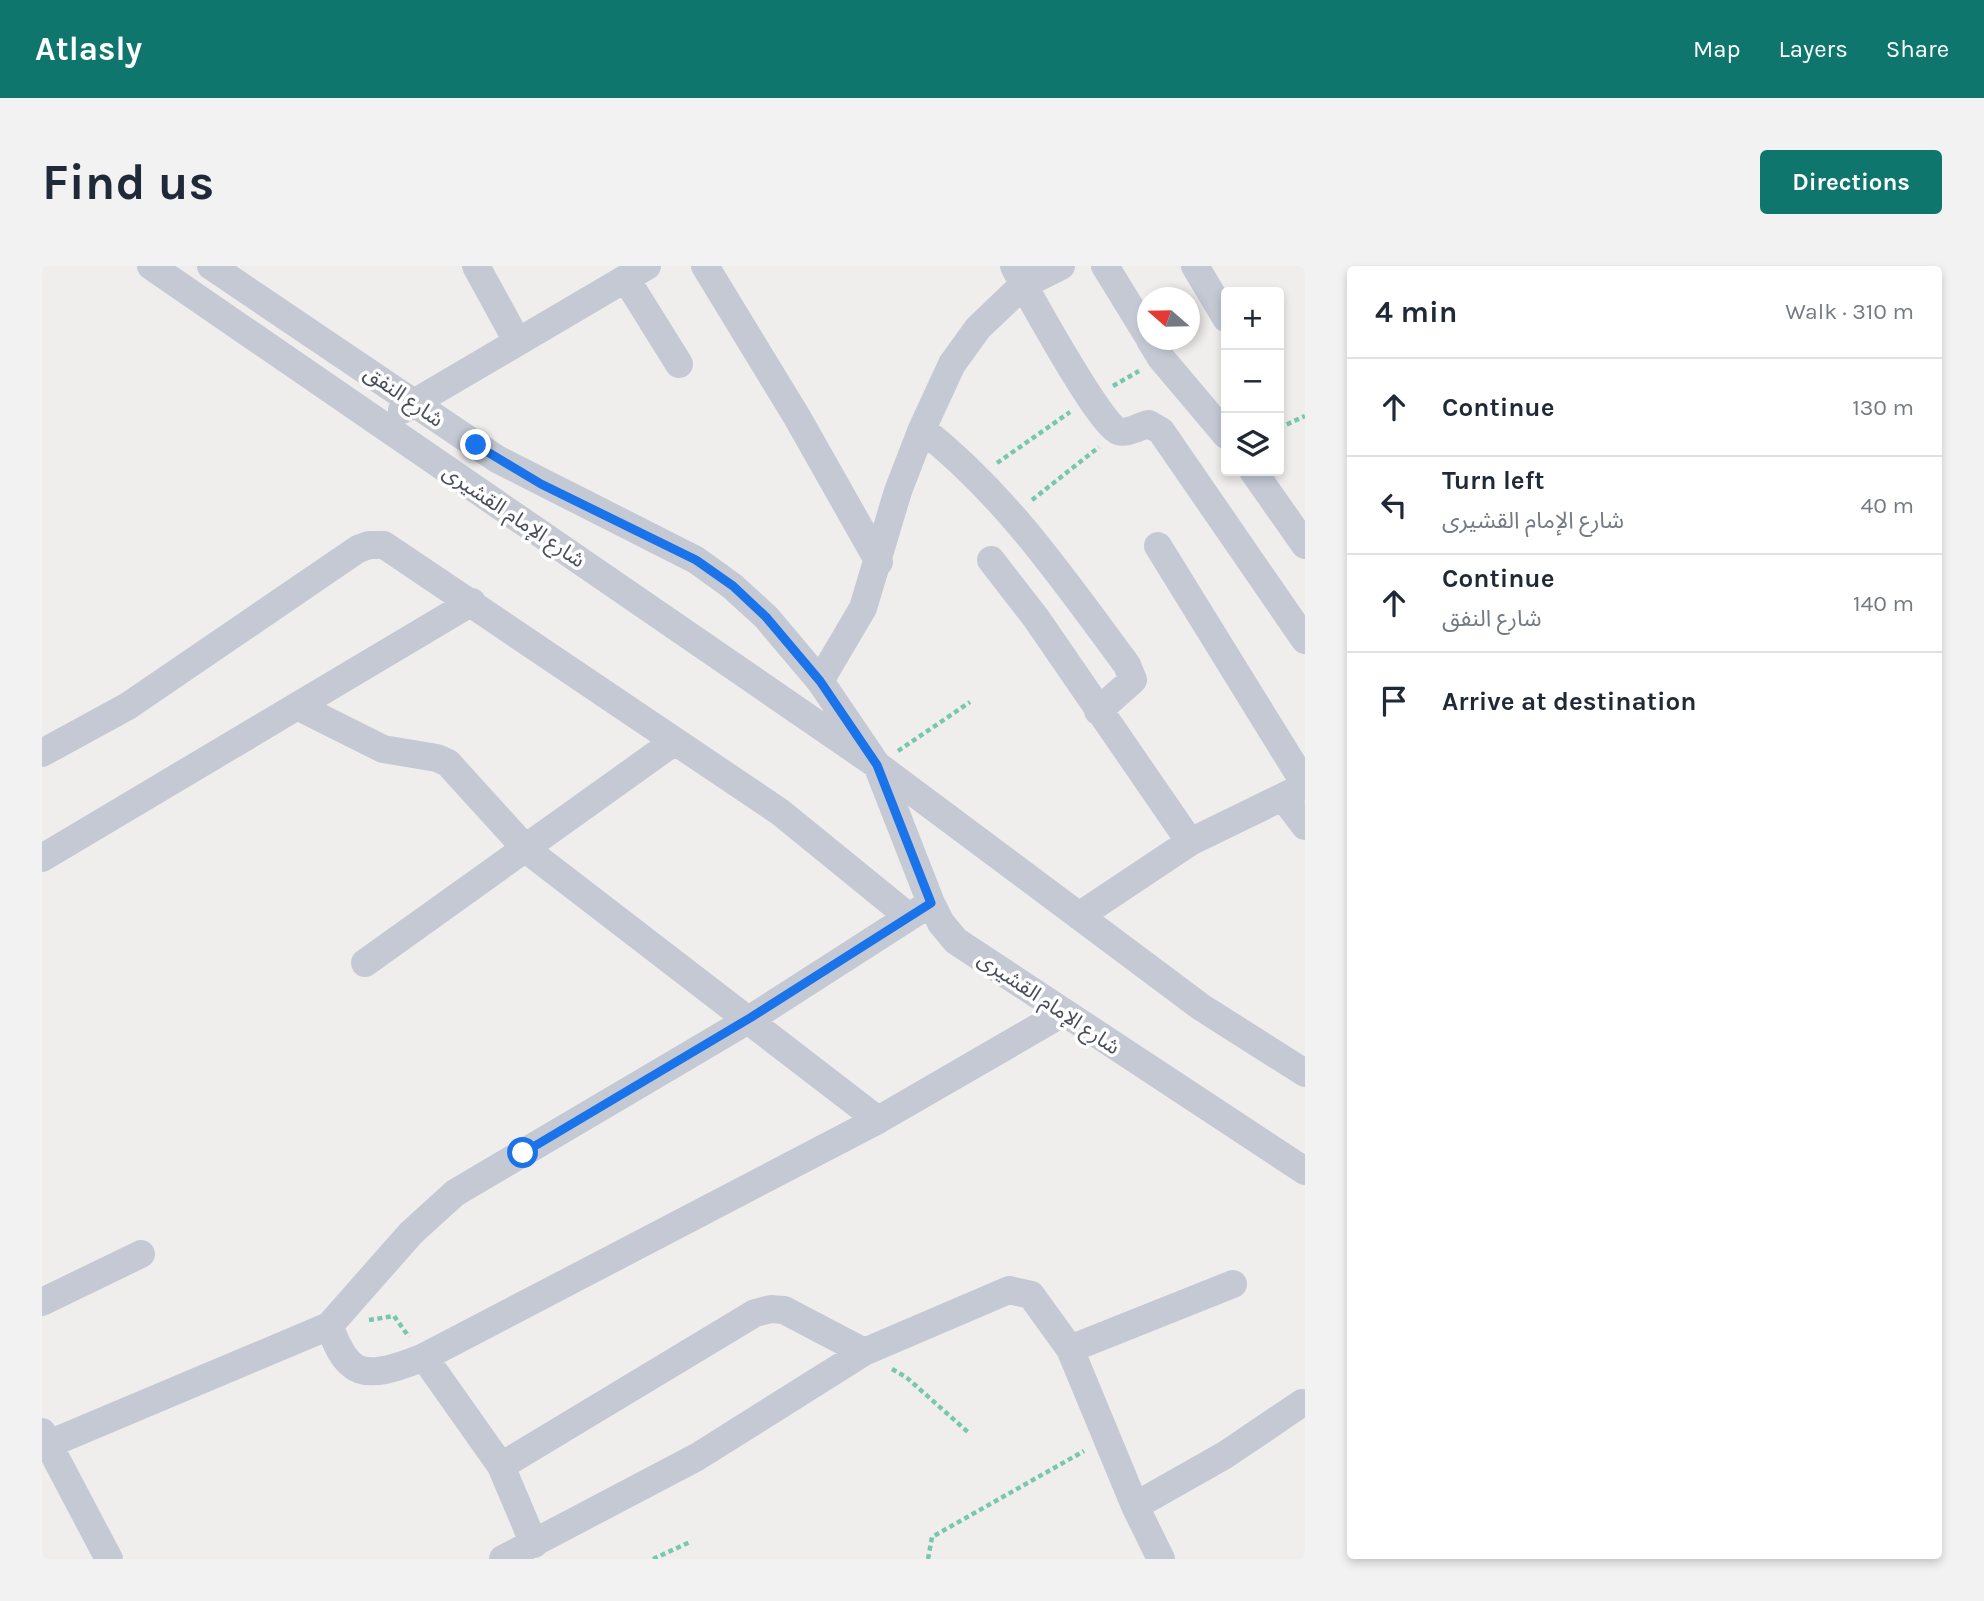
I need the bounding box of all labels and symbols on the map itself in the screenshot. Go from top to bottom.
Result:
north arrow [1137,287,1200,350]
street label: شارع النفق [358,360,448,434]
route end [460,429,491,460]
street label: شارع الإمام القشيرى [436,460,590,576]
street label: شارع الإمام القشيرى [971,947,1125,1063]
route start [507,1137,538,1168]

